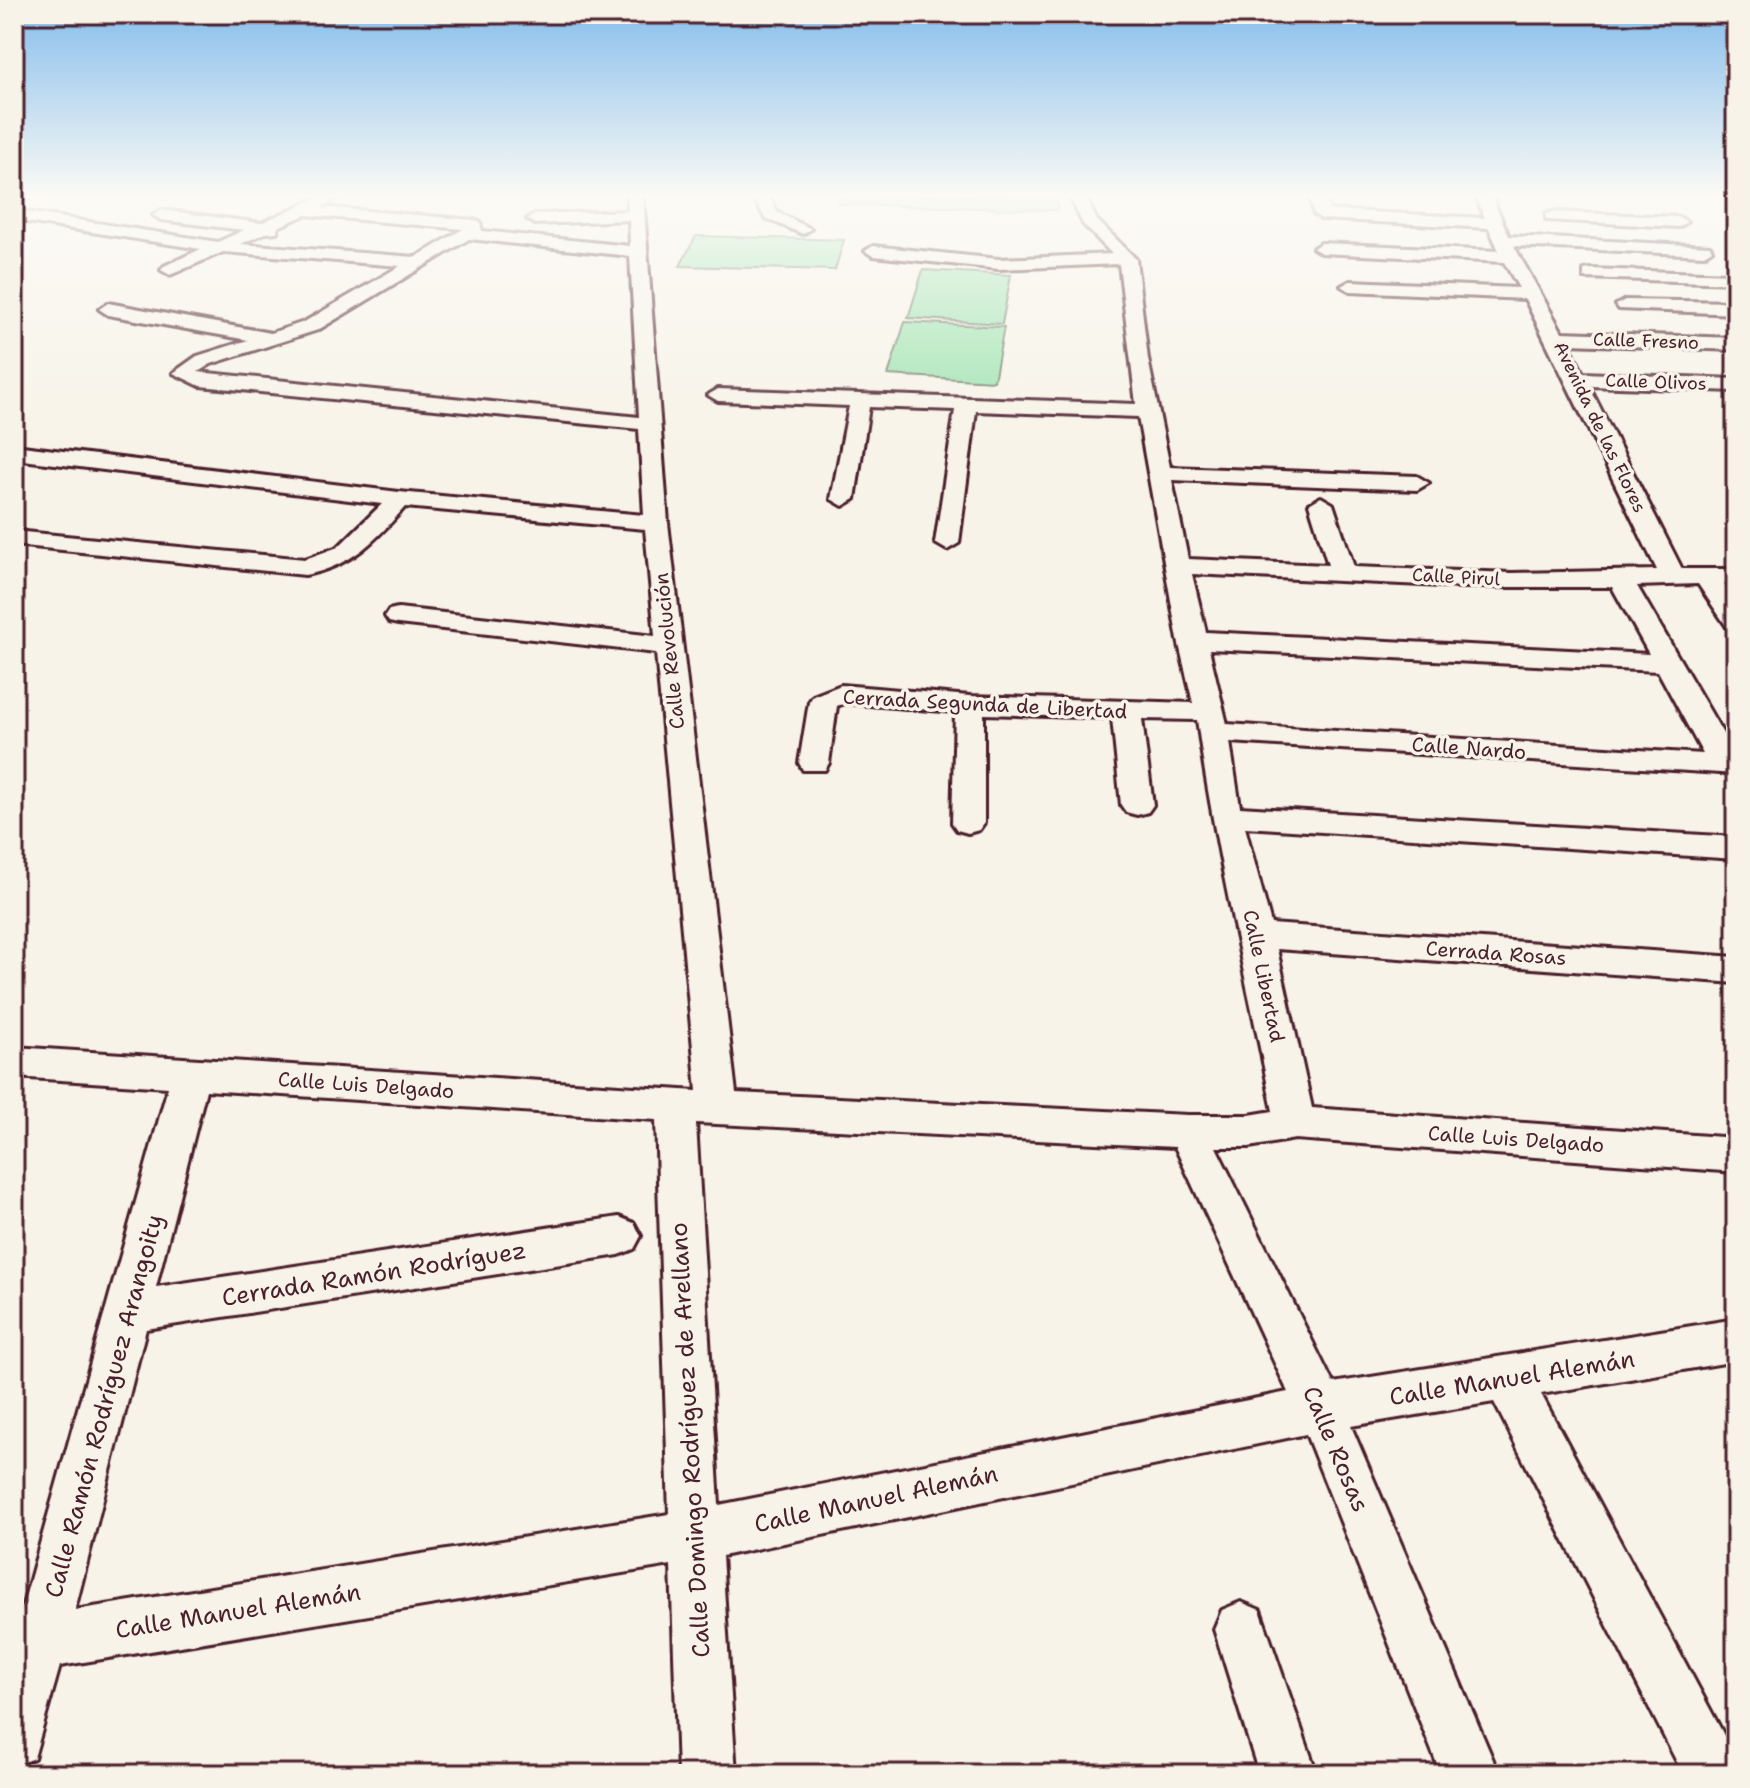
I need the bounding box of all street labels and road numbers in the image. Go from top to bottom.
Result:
street label: Calle Fresno [1593,327,1699,355]
street label: Avenida de las Flores [1548,337,1652,517]
street label: Calle Olivos [1605,368,1707,396]
street label: Calle Pirul [1411,563,1501,591]
street label: Calle Revolución [648,571,690,731]
street label: Cerrada Segunda de Libertad [842,684,1128,724]
street label: Calle Nardo [1411,731,1527,765]
street label: Calle Libertad [1237,907,1291,1045]
street label: Cerrada Rosas [1425,935,1567,971]
street label: Calle Luis Delgado [277,1066,455,1104]
street label: Calle Luis Delgado [1427,1120,1605,1158]
street label: Calle Ramón Rodríguez Arangoity [37,1211,171,1601]
street label: Calle Domingo Rodríguez de Arellano [663,1221,717,1659]
street label: Cerrada Ramón Rodríguez [220,1234,528,1314]
street label: Calle Manuel Alemán [1387,1343,1637,1413]
street label: Calle Rosas [1295,1381,1377,1517]
street label: Calle Manuel Alemán [751,1458,1001,1540]
street label: Calle Manuel Alemán [113,1576,363,1646]

